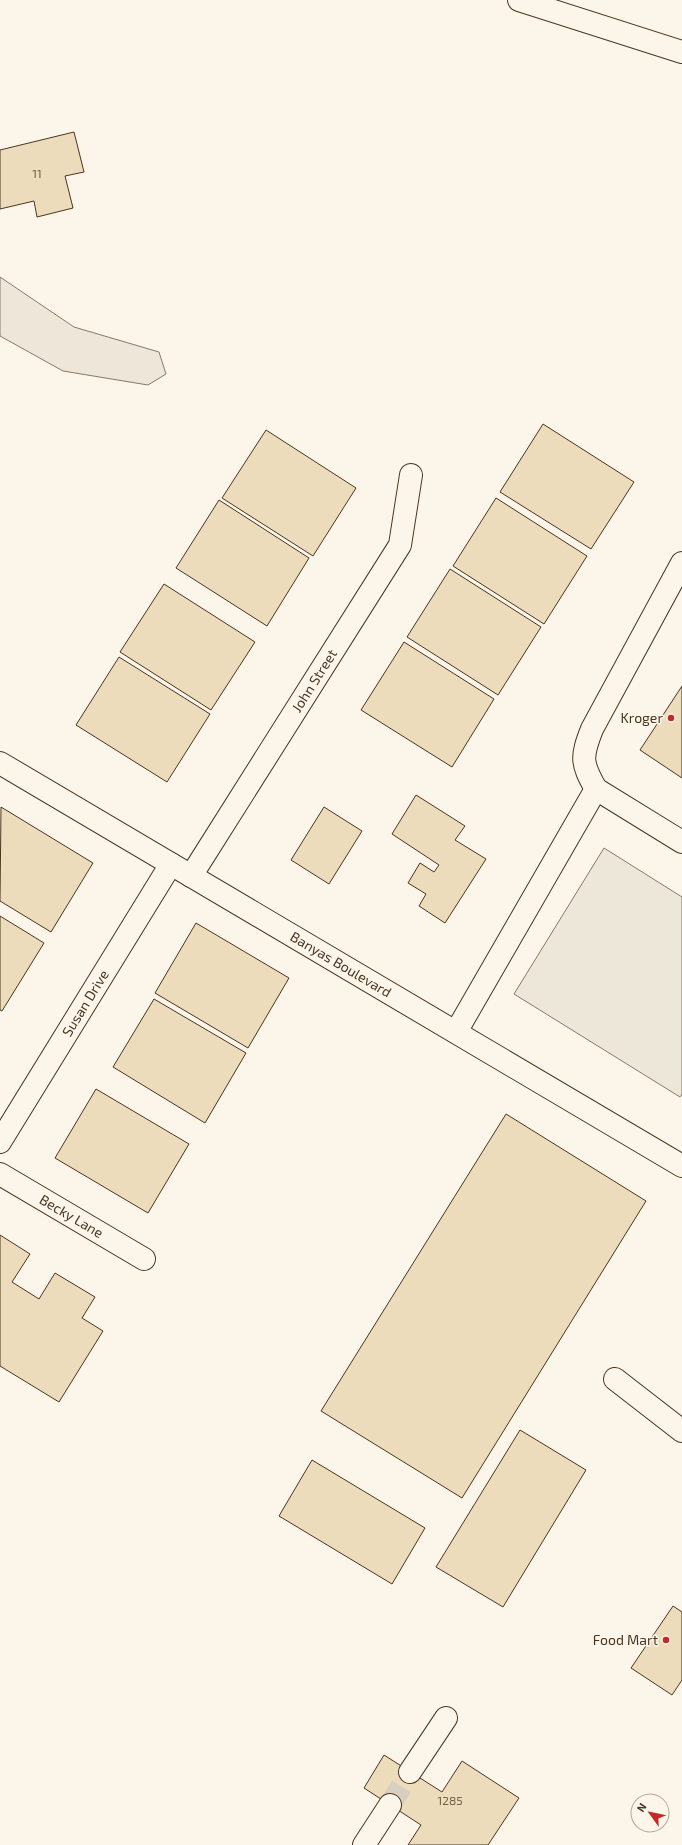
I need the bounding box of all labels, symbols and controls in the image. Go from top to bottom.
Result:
house number: 11 [32,166,42,180]
street label: John Street [288,646,340,715]
place label: Kroger [620,709,663,726]
marker: Kroger [666,713,676,723]
street label: Banyas Boulevard [288,928,395,1001]
street label: Susan Drive [58,966,112,1039]
street label: Becky Lane [37,1190,107,1241]
place label: Food Mart [593,1631,658,1648]
marker: Food Mart [661,1635,671,1645]
house number: 1285 [437,1793,463,1807]
north arrow [630,1793,670,1833]
text: N [634,1800,649,1814]

